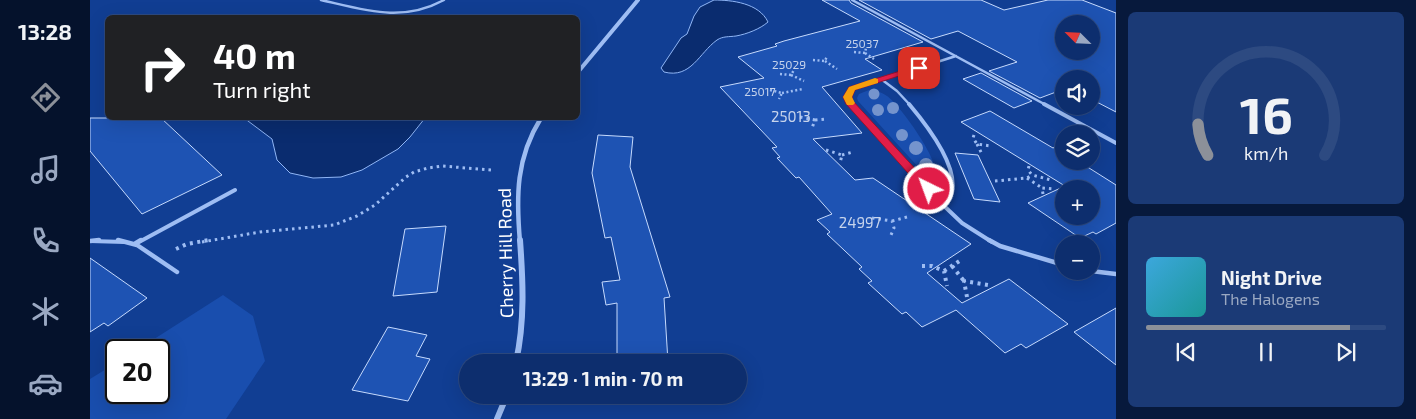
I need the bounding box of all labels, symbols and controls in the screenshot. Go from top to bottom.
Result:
north arrow [1055,15,1100,60]
map controls [1055,15,1100,280]
text: 13:28 [18,18,72,44]
text: 40 m [213,34,296,76]
icon: right [130,35,195,100]
house number: 25037 [845,36,879,50]
pin [898,47,940,89]
icon: arrive [905,54,933,82]
house number: 25029 [772,57,806,71]
button: sound [1055,70,1100,115]
text: Turn right [213,76,311,102]
icon: directions [28,80,63,115]
text: 16 [1239,82,1293,144]
house number: 25017 [744,84,776,98]
house number: 25013 [771,107,811,125]
button: layers [1055,125,1100,170]
text: km/h [1244,142,1288,164]
icon: music [28,152,63,187]
position arrow [902,162,954,214]
button: + [1055,180,1100,225]
street label: Cherry Hill Road [493,188,517,318]
house number: 24997 [839,213,882,231]
icon: phone [28,223,63,258]
button: − [1055,235,1100,280]
text: Night Drive [1221,266,1322,289]
text: The Halogens [1221,289,1320,308]
icon: climate [28,294,63,329]
icon: previous [1172,338,1200,366]
icon: pause [1252,338,1280,366]
icon: next [1332,338,1360,366]
speed limit sign: 20 [105,339,170,404]
icon: car [28,366,63,401]
text: 13:29 · 1 min · 70 m [523,367,683,390]

